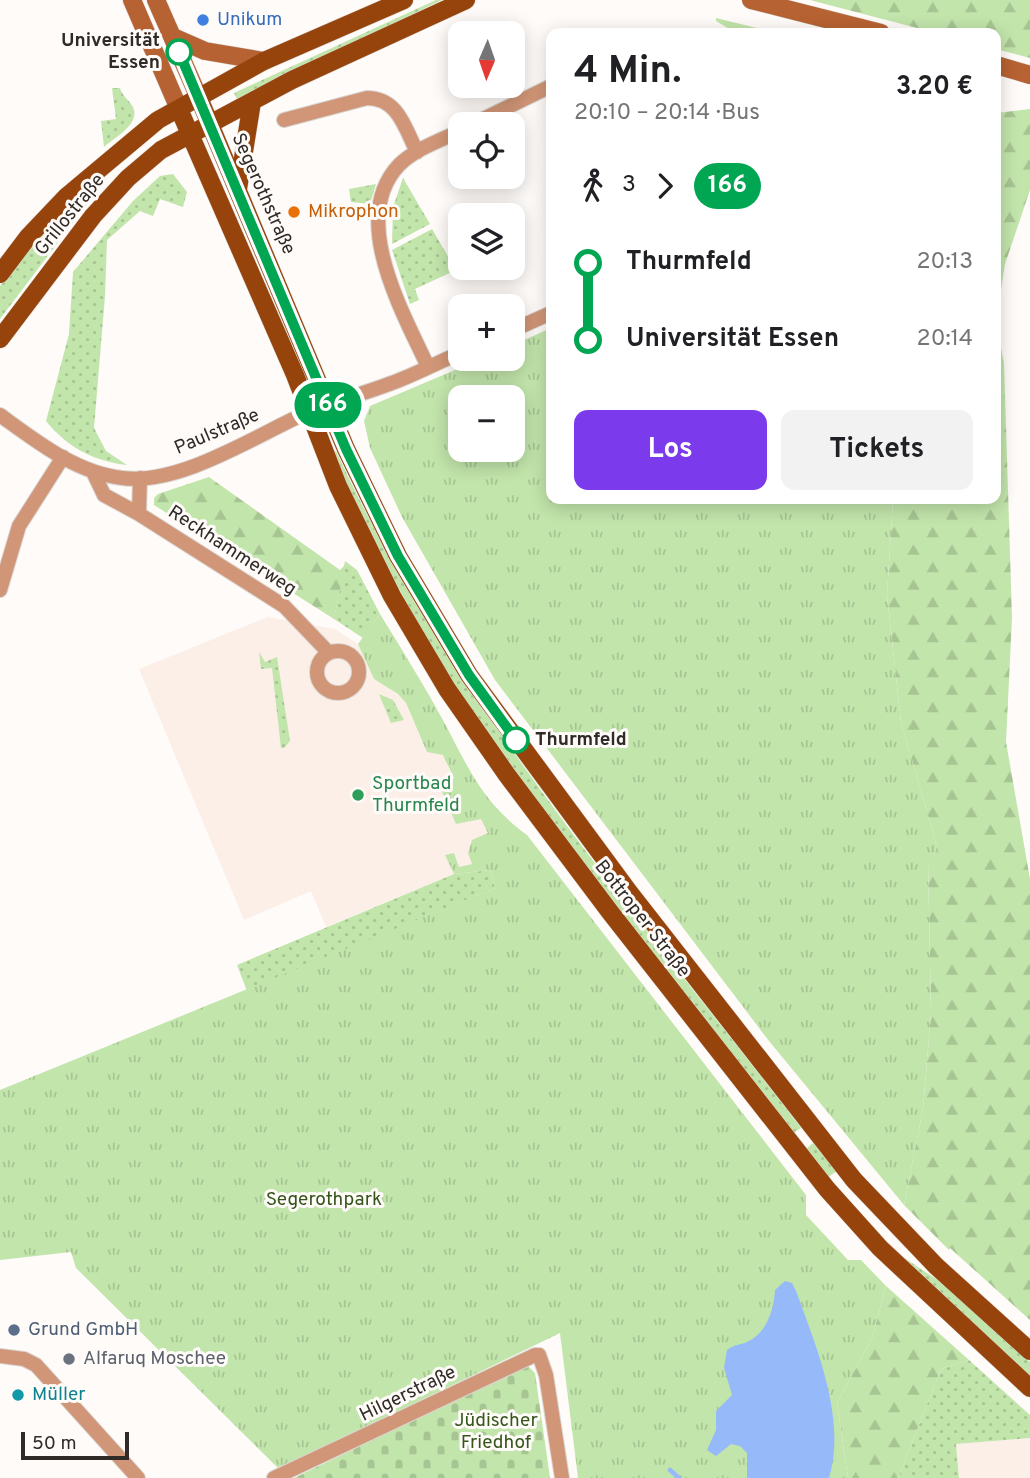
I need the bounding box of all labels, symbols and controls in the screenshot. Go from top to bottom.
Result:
place label: Unikum [217,8,282,32]
marker: Unikum [195,12,211,28]
north arrow [448,21,525,98]
map controls [448,21,525,462]
place label: Universität Essen [61,29,160,75]
marker: Universität Essen [166,39,192,65]
text: 4 Min. [574,48,681,97]
text: 3.20 € [896,71,973,104]
text: 20:10 – 20:14 · Bus [574,99,760,128]
button: locate [448,112,525,189]
street label: Segerothstraße [226,130,300,258]
icon: walk [574,167,612,205]
icon: forward [646,167,684,205]
street label: Grillostraße [30,169,110,261]
text: 3 [622,171,636,200]
text: 166 [708,171,747,201]
place label: Mikrophon [308,200,399,224]
button: layers [448,203,525,280]
marker: Mikrophon [286,204,302,220]
text: Thurmfeld [626,246,752,279]
text: 20:13 [917,248,973,277]
button: + [448,294,525,371]
text: Universität Essen [626,323,839,356]
text: 20:14 [917,325,973,354]
line badge: 166 [288,382,368,428]
button: − [448,385,525,462]
text: 166 [308,390,348,420]
street label: Paulstraße [171,403,263,461]
button: Los [574,410,767,490]
button: Tickets [781,410,973,490]
street label: Reckhammerweg [163,500,301,602]
marker: Thurmfeld [503,727,529,753]
place label: Thurmfeld [535,728,627,752]
place label: Sportbad Thurmfeld [372,772,460,818]
marker: Sportbad Thurmfeld [350,787,366,803]
street label: Bottroper Straße [589,855,695,983]
park label: Segerothpark [266,1188,382,1212]
place label: Grund GmbH [28,1318,138,1342]
marker: Grund GmbH [6,1322,22,1338]
place label: Alfaruq Moschee [83,1347,226,1371]
marker: Alfaruq Moschee [61,1351,77,1367]
street label: Hilgerstraße [356,1360,460,1428]
place label: Müller [32,1383,86,1407]
marker: Müller [10,1387,26,1403]
park label: Jüdischer Friedhof [454,1409,538,1455]
scale bar [21,1429,130,1461]
text: 50 m [32,1432,77,1456]

